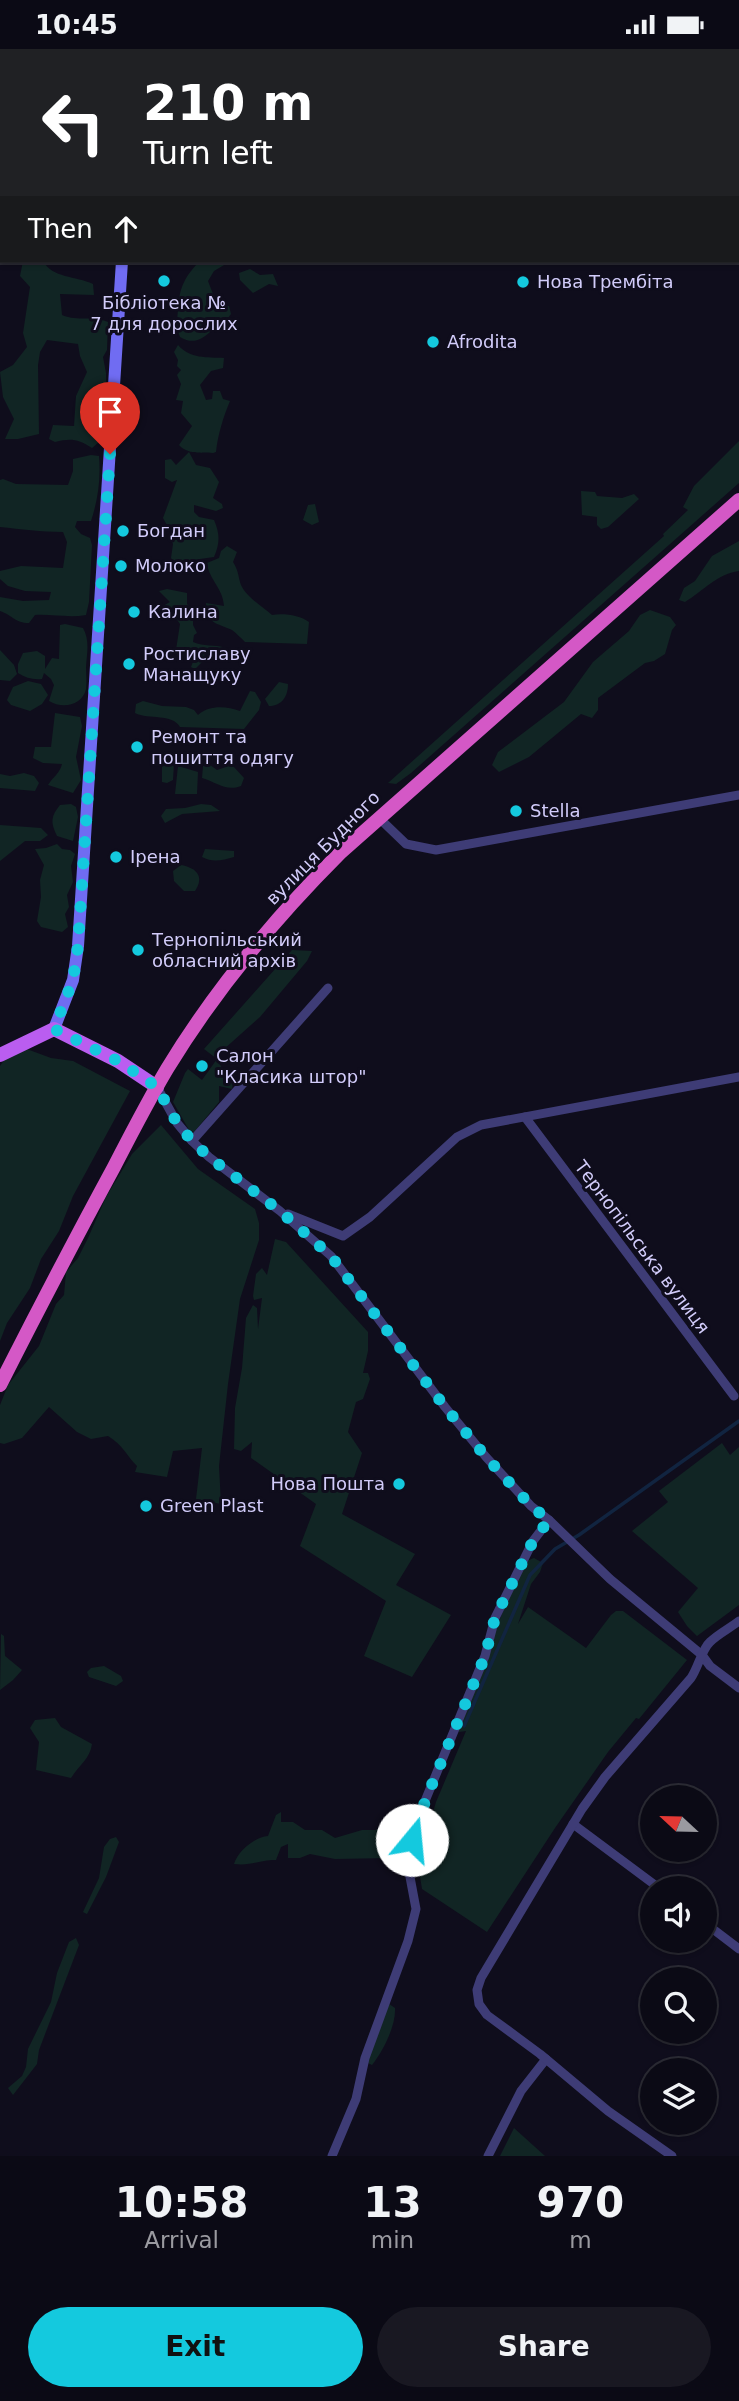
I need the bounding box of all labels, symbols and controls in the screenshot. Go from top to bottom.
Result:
text: 10:45 [35,10,118,40]
text: 210 m [143,75,313,132]
icon: left [28,77,119,168]
text: Turn left [143,134,273,172]
icon: ahead [107,210,145,248]
text: Then [28,214,93,244]
place label: Нова Трембіта [537,271,674,292]
marker: Бібліотека № 7 для дорослих [156,273,172,289]
marker: Нова Трембіта [515,274,531,290]
place label: Бібліотека № 7 для дорослих [90,292,238,334]
place label: Afrodita [447,331,518,352]
marker: Afrodita [425,334,441,350]
pin [80,382,140,454]
icon: arrive [91,393,129,431]
place label: Богдан [137,520,205,541]
marker: Богдан [115,523,131,539]
place label: Молоко [135,555,206,576]
marker: Молоко [113,558,129,574]
place label: Калина [148,601,218,622]
marker: Калина [126,604,142,620]
place label: Ростиславу Манащуку [143,643,251,685]
marker: Ростиславу Манащуку [121,656,137,672]
place label: Ремонт та пошиття одягу [151,726,294,768]
marker: Ремонт та пошиття одягу [129,739,145,755]
street label: вулиця Будного [261,786,384,909]
place label: Stella [530,800,581,821]
marker: Stella [508,803,524,819]
place label: Ірена [130,846,181,867]
marker: Ірена [108,849,124,865]
place label: Тернопільський обласний архів [151,929,302,971]
marker: Тернопільський обласний архів [130,942,146,958]
place label: Салон "Класика штор" [216,1045,367,1087]
marker: Салон "Класика штор" [194,1058,210,1074]
street label: Тернопільська вулиця [570,1155,714,1337]
place label: Нова Пошта [271,1473,385,1494]
marker: Нова Пошта [391,1476,407,1492]
place label: Green Plast [160,1495,264,1516]
marker: Green Plast [138,1498,154,1514]
north arrow [640,1785,718,1862]
map controls [640,1785,717,2135]
position arrow [375,1803,449,1877]
button: sound [640,1876,717,1953]
button: search [640,1967,717,2044]
button: layers [640,2058,717,2135]
text: 10:58 [115,2178,248,2227]
text: 13 [363,2178,422,2227]
text: 970 [537,2178,624,2227]
text: Arrival [144,2227,219,2253]
text: min [371,2227,414,2253]
text: m [569,2227,592,2253]
button: Exit [28,2307,363,2387]
button: Share [377,2307,711,2387]

